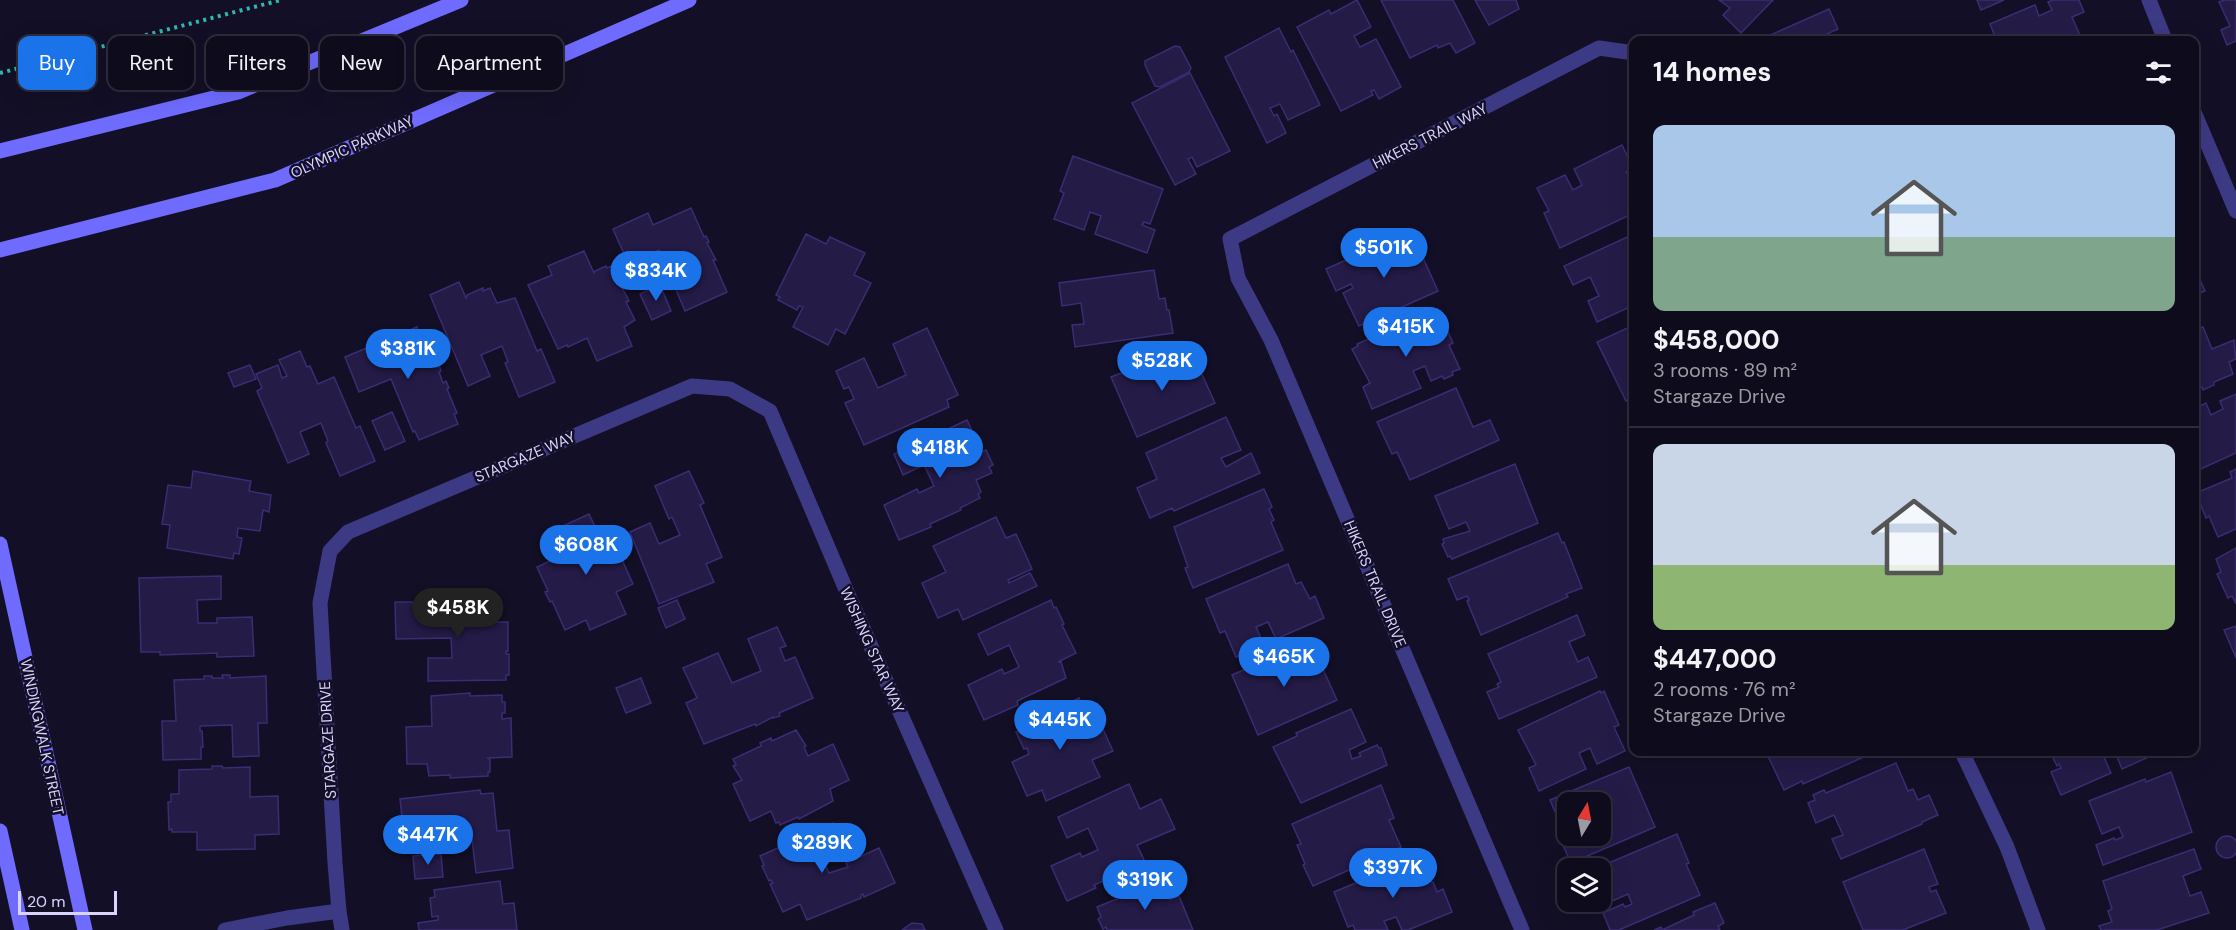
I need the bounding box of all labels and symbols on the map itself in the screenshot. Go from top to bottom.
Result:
street label: HIKERS TRAIL WAY [1369,98,1491,174]
street label: OLYMPIC PARKWAY [287,111,417,183]
pin: $501K [1342,228,1426,279]
pin: $834K [614,251,698,302]
pin: $415K [1364,307,1448,358]
pin: $381K [366,329,450,380]
pin: $528K [1120,341,1204,392]
street label: STARGAZE WAY [472,427,579,487]
pin: $418K [898,428,982,479]
street label: HIKERS TRAIL DRIVE [1339,517,1411,651]
pin: $608K [544,525,628,576]
street label: WISHING STAR WAY [835,584,909,716]
pin: $458K [416,588,500,639]
pin: $465K [1242,637,1326,688]
street label: WINDINGWALK STREET [16,657,68,817]
street label: STARGAZE DRIVE [315,681,341,799]
pin: $445K [1018,700,1102,751]
north arrow [1557,792,1611,846]
pin: $447K [386,815,470,866]
pin: $289K [780,823,864,874]
pin: $397K [1351,848,1435,899]
pin: $319K [1103,860,1187,911]
scale bar [18,888,117,916]

